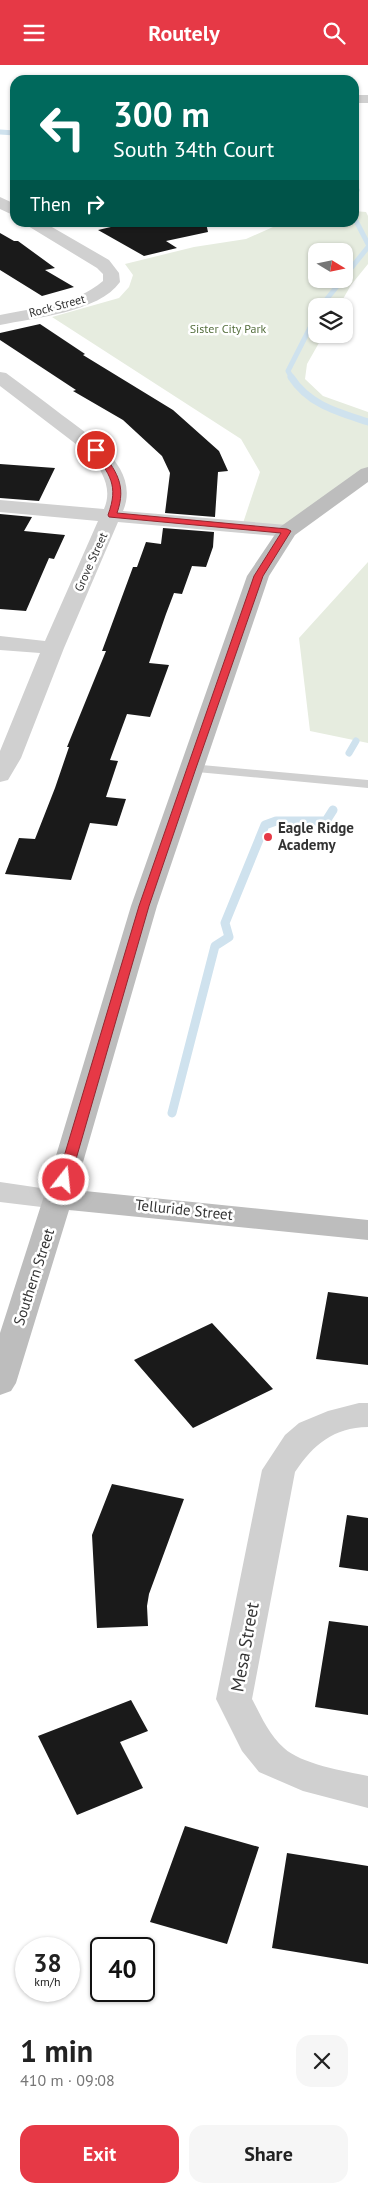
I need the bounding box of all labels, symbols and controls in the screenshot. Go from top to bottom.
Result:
icon: menu [20,19,48,47]
text: Routely [148,19,220,47]
icon: search [320,19,348,47]
text: 300 m [113,91,210,137]
icon: left [30,95,95,160]
text: South 34th Court [113,135,274,163]
icon: right [81,190,109,218]
text: Then [30,192,71,216]
north arrow [308,243,352,287]
map controls [308,243,353,343]
street label: Rock Street [27,291,87,320]
button: layers [308,298,353,343]
park label: Sister City Park [190,321,267,336]
pin [75,429,117,471]
icon: arrive [82,436,110,464]
street label: Grove Street [71,530,110,594]
place label: Eagle Ridge Academy [278,818,354,854]
marker: Eagle Ridge Academy [262,831,274,843]
position arrow [37,1153,89,1205]
street label: Telluride Street [134,1195,234,1224]
street label: Southern Street [9,1226,58,1328]
street label: Mesa Street [225,1600,264,1694]
speed limit sign: 40 [90,1937,155,2002]
text: 38 [33,1947,62,1979]
text: km/h [34,1974,61,1989]
text: 1 min [20,2031,93,2070]
button: close [296,2035,348,2087]
text: 410 m · 09:08 [20,2070,115,2090]
button: Exit [20,2125,179,2183]
button: Share [189,2125,348,2183]

